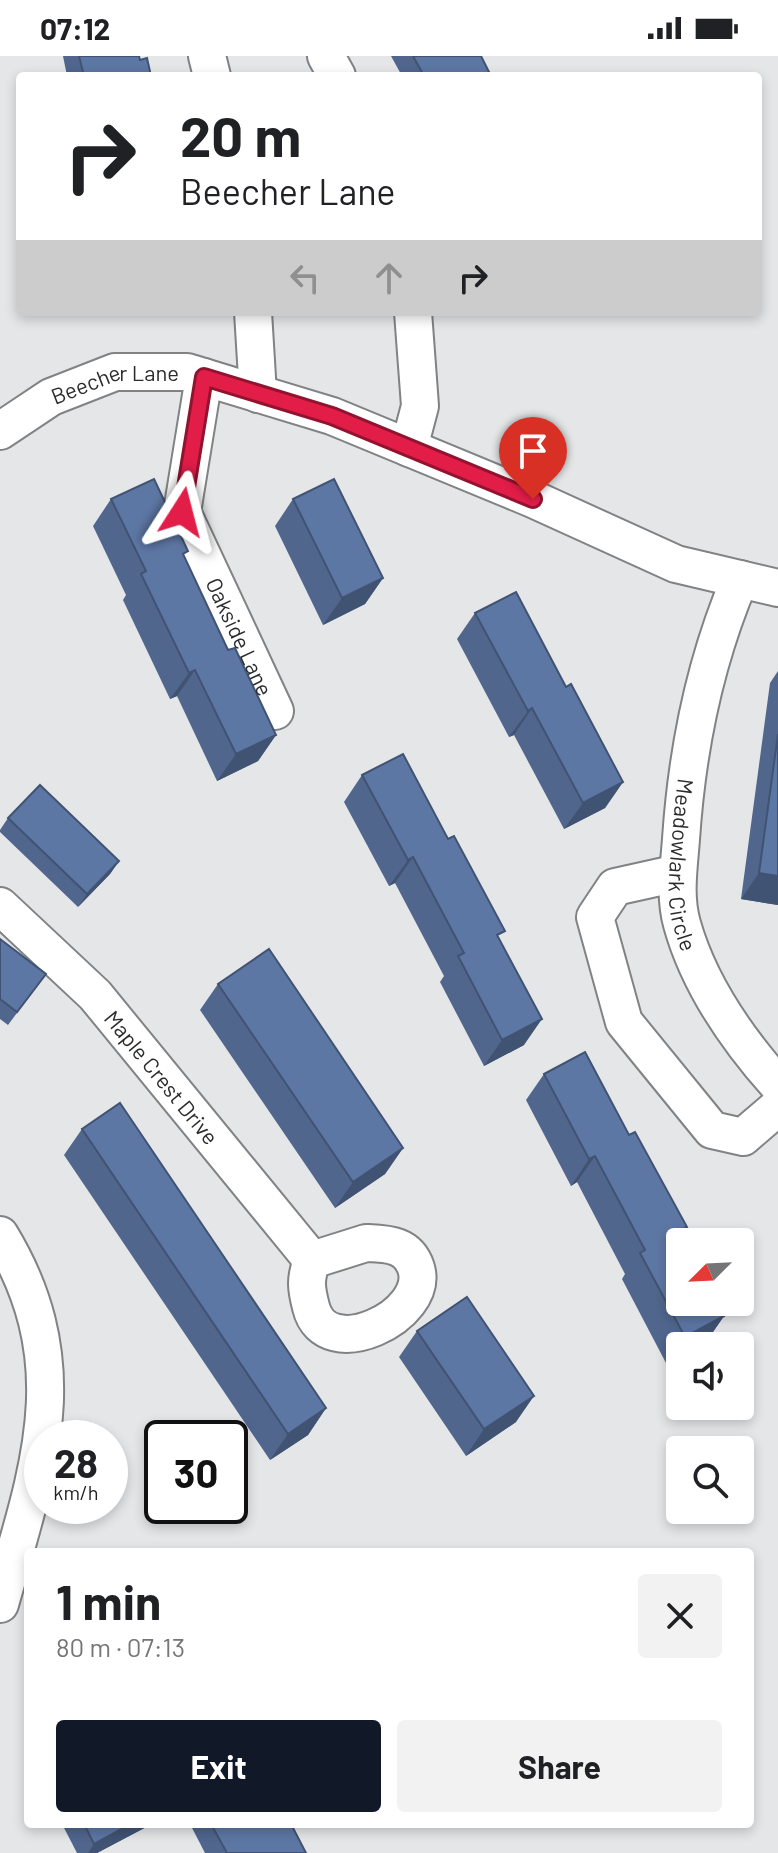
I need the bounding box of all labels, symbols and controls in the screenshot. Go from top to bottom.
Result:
text: 07:12 [40,10,110,46]
text: 20 m [180,101,301,168]
icon: right [48,104,152,208]
text: Beecher Lane [180,169,396,212]
icon: left [283,256,327,300]
icon: ahead [367,256,411,300]
icon: right [451,256,495,300]
street label: Beecher Lane [47,358,179,409]
pin [499,417,567,499]
icon: arrive [511,429,555,473]
position arrow [140,470,224,554]
street label: Oakside Lane [201,573,279,699]
street label: Meadowlark Circle [665,777,703,954]
street label: Maple Crest Drive [100,1005,224,1149]
north arrow [666,1228,754,1316]
map controls [666,1228,754,1524]
button: sound [666,1332,754,1420]
speed limit sign: 30 [144,1420,248,1524]
button: search [666,1436,754,1524]
text: 28 [54,1438,98,1486]
text: km/h [53,1480,99,1504]
text: 1 min [56,1572,161,1630]
button: close [638,1574,722,1658]
text: 80 m · 07:13 [56,1631,185,1662]
button: Exit [56,1720,381,1812]
button: Share [397,1720,722,1812]

